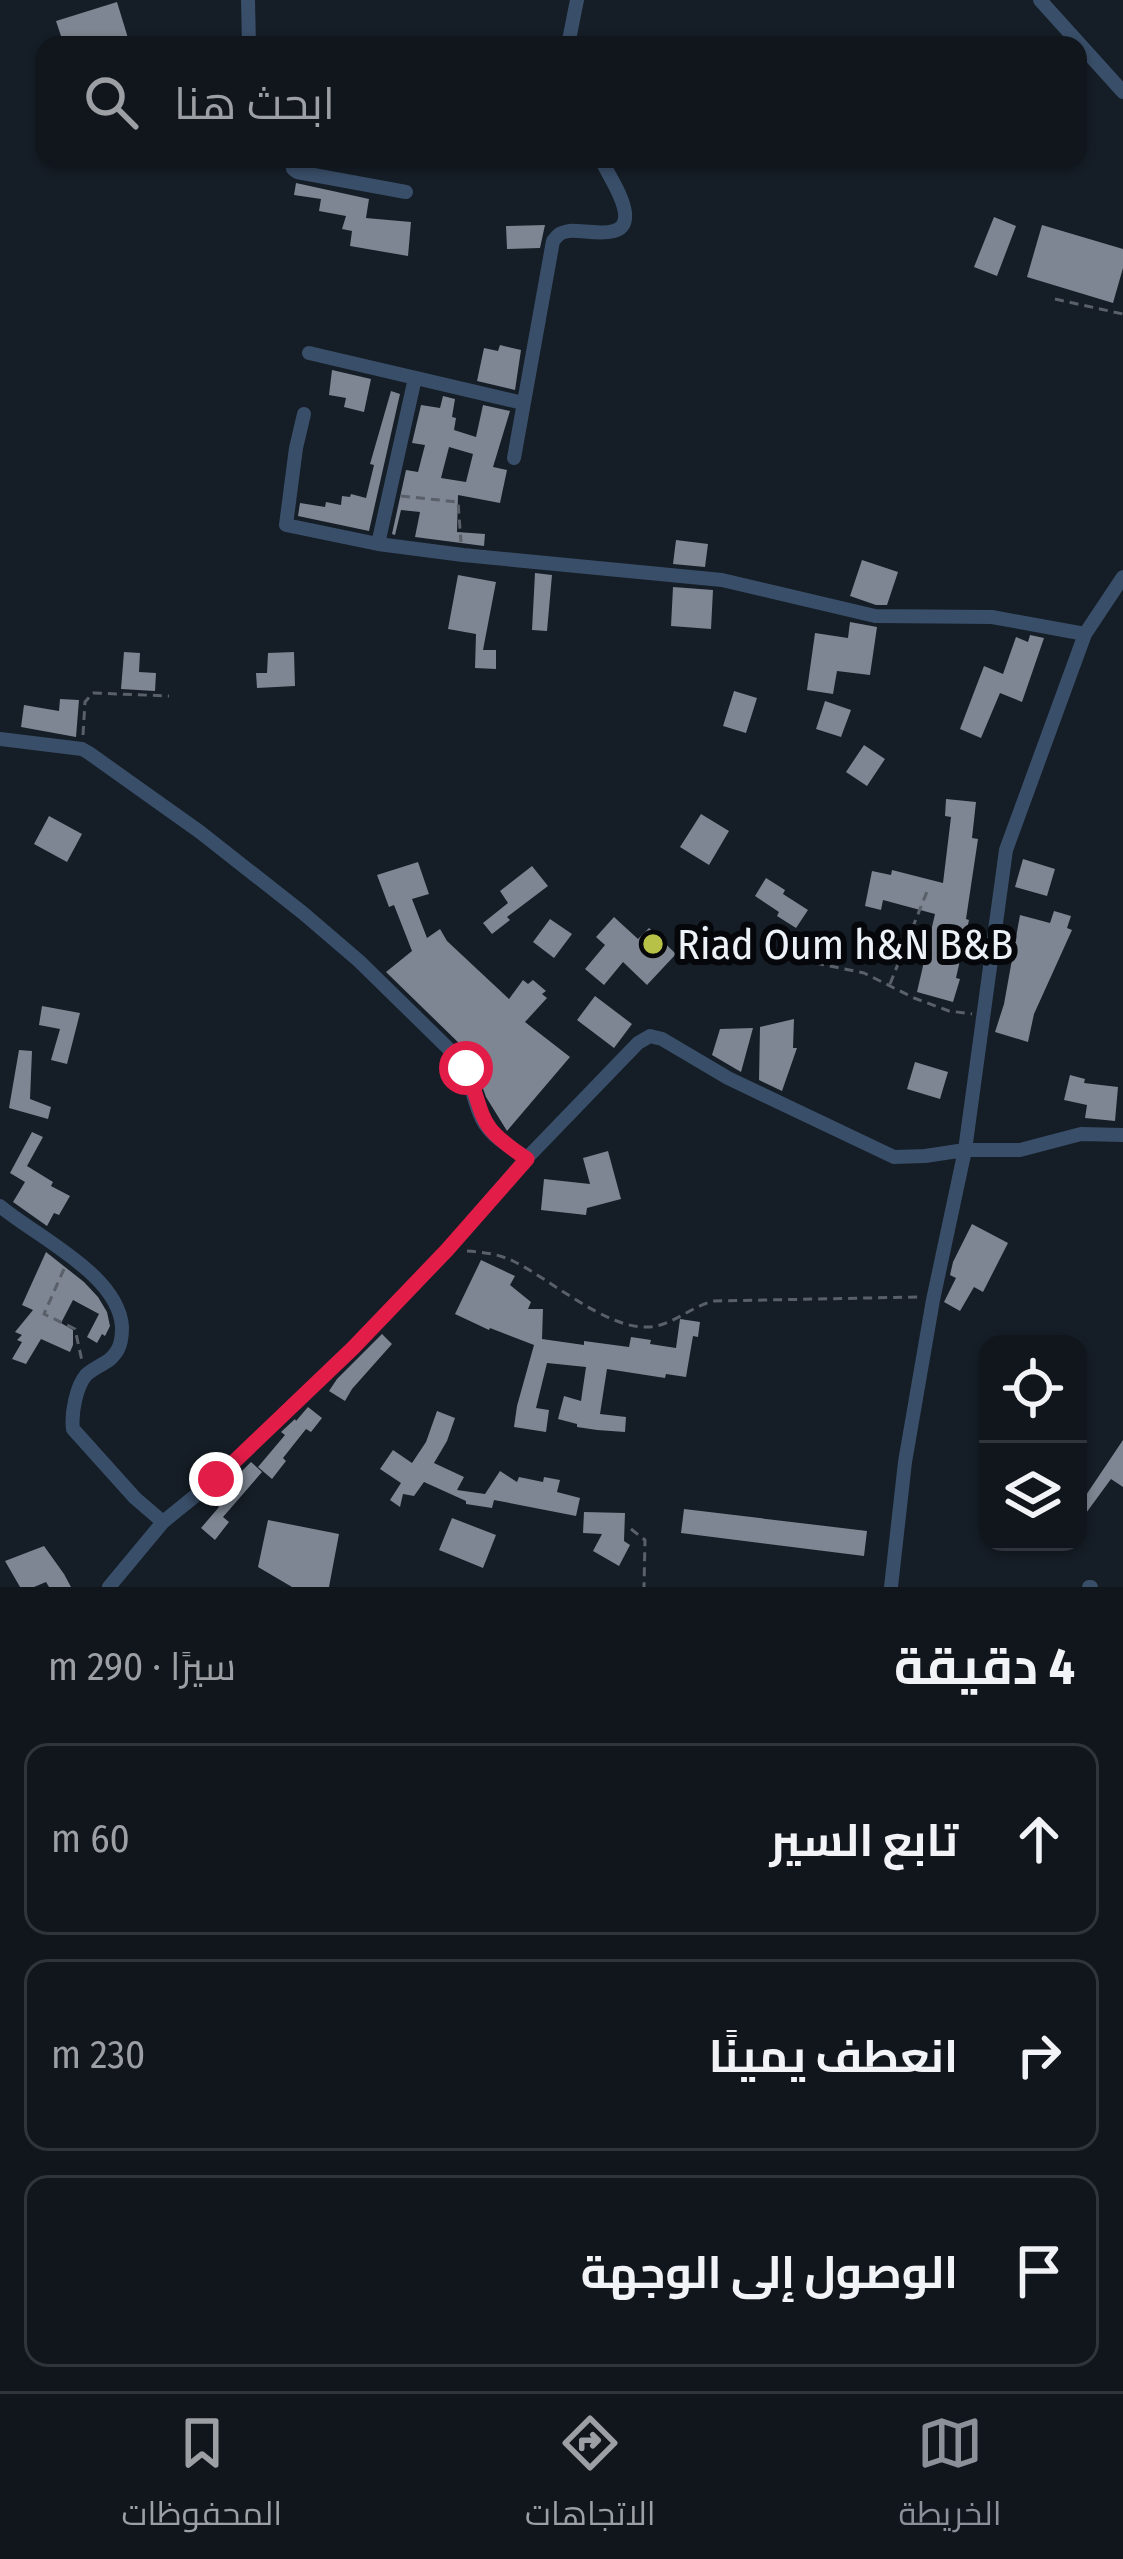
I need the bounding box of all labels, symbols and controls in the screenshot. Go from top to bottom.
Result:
search box [36,36,1087,168]
icon: search [78,69,144,135]
text: ابحث هنا [174,77,335,131]
place label: Riad Oum h&N B&B [677,920,1013,970]
marker: Riad Oum h&N B&B [640,931,666,957]
route start [439,1041,493,1095]
map controls [979,1335,1087,1551]
button: locate [979,1335,1087,1443]
button: layers [979,1443,1087,1551]
route end [189,1452,243,1506]
text: 4 دقيقة [894,1636,1075,1698]
text: سيرًا · 290 m [48,1644,236,1690]
icon: ahead [1006,1806,1072,1872]
text: تابع السير [770,1814,958,1868]
text: 60 m [51,1816,130,1862]
icon: right [1006,2022,1072,2088]
text: انعطف يمينًا [709,2030,958,2084]
text: 230 m [51,2032,145,2078]
icon: arrive [1006,2238,1072,2304]
text: الوصول إلى الوجهة [581,2246,958,2300]
tab: المحفوظات [121,2410,282,2544]
tab: الاتجاهات [525,2410,656,2544]
tab: الخريطة [899,2410,1002,2544]

